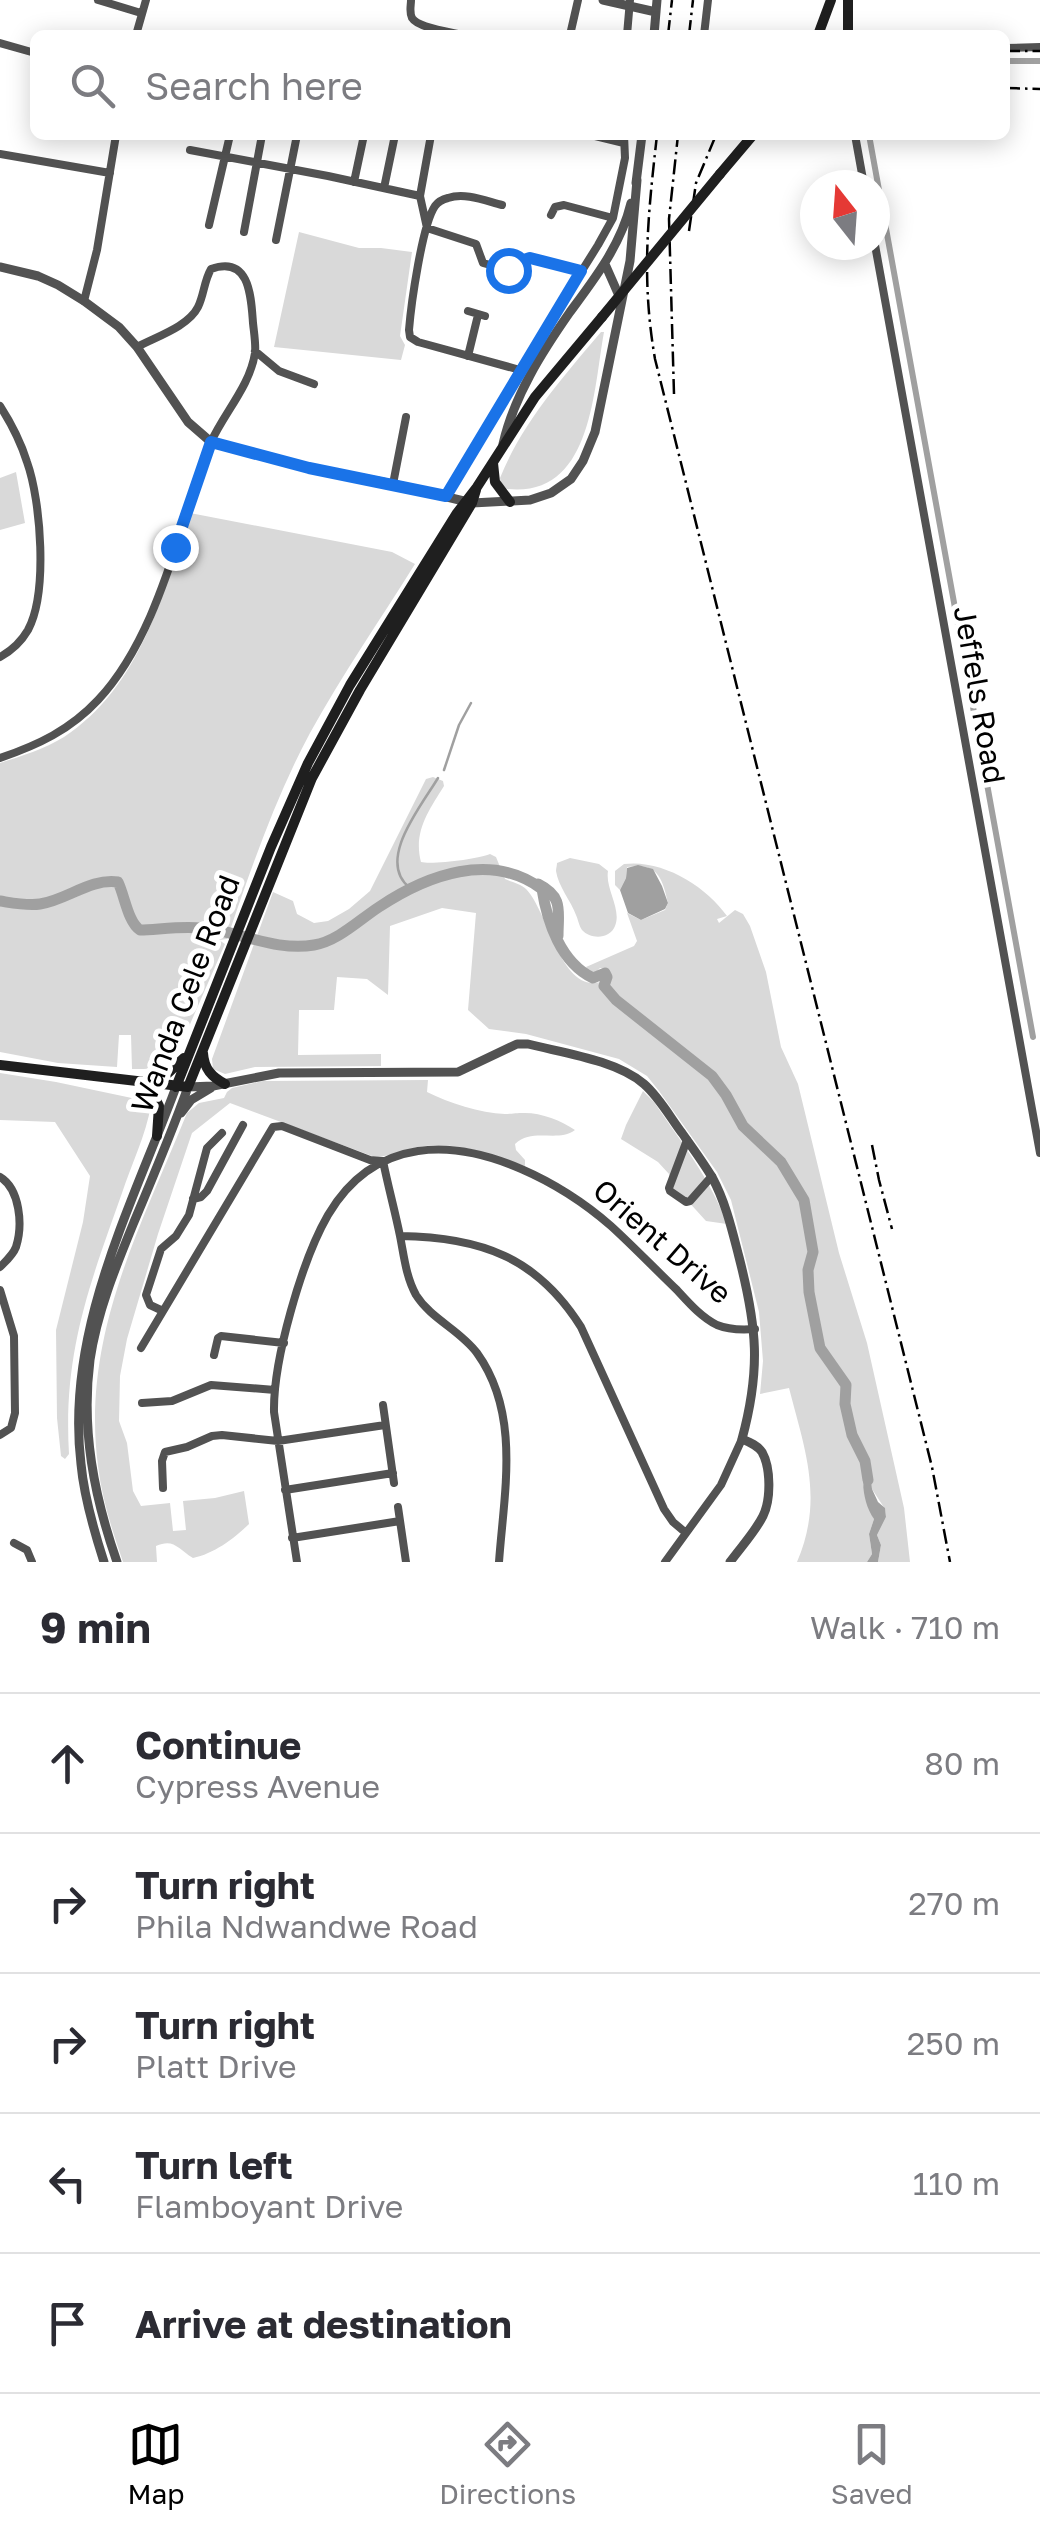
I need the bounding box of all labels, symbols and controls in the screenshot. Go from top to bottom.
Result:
search box [30,30,1010,140]
icon: search [65,58,120,113]
text: Search here [145,63,363,108]
north arrow [800,170,890,260]
route start [486,248,532,294]
route end [153,525,199,571]
street label: Jeffels Road [947,603,1013,786]
street label: Wanda Cele Road [123,870,247,1117]
street label: Orient Drive [586,1171,739,1311]
text: 9 min [40,1602,151,1652]
text: Walk · 710 m [810,1608,1000,1646]
text: Continue [135,1722,301,1767]
icon: ahead [40,1736,95,1791]
text: 80 m [924,1744,1000,1782]
text: Cypress Avenue [135,1767,380,1805]
text: Turn right [135,1862,315,1907]
icon: right [40,1876,95,1931]
text: 270 m [908,1884,1000,1922]
text: Phila Ndwandwe Road [135,1907,478,1945]
text: Turn right [135,2002,315,2047]
icon: right [40,2016,95,2071]
text: 250 m [907,2024,1000,2062]
text: Platt Drive [135,2047,297,2085]
text: Turn left [135,2142,293,2187]
icon: left [40,2156,95,2211]
text: 110 m [913,2164,1000,2202]
text: Flamboyant Drive [135,2187,403,2225]
icon: arrive [40,2296,95,2351]
text: Arrive at destination [135,2301,512,2346]
tab: Map [127,2417,185,2510]
tab: Directions [439,2417,576,2510]
tab: Saved [831,2417,913,2510]

